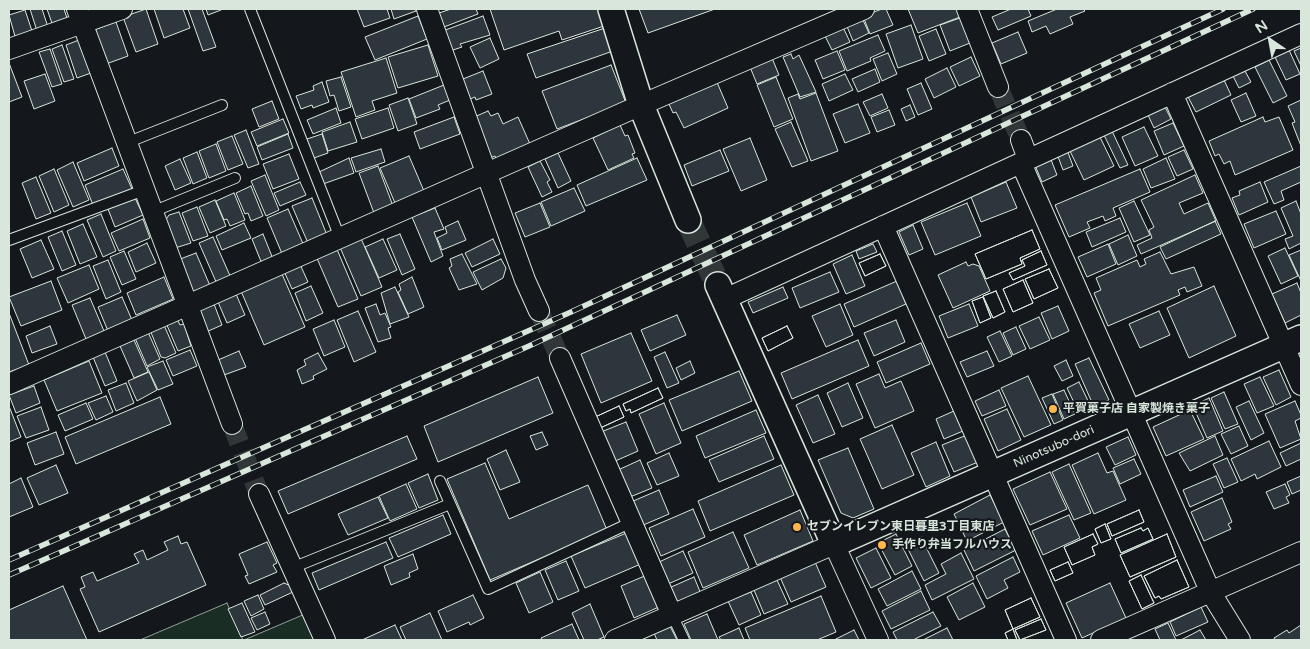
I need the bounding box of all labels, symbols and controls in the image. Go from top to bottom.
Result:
north arrow [1245,15,1295,65]
text: N [1252,17,1271,37]
place label: 平賀菓子店 自家製焼き菓子 [1063,402,1210,416]
marker: 平賀菓子店 自家製焼き菓子 [1047,403,1059,415]
street label: Ninotsubo-dori [1011,423,1097,471]
place label: セブンイレブン東日暮里3丁目東店 [807,520,995,534]
marker: セブンイレブン東日暮里3丁目東店 [791,521,803,533]
place label: 手作り弁当フルハウス [892,538,1012,552]
marker: 手作り弁当フルハウス [876,539,888,551]

